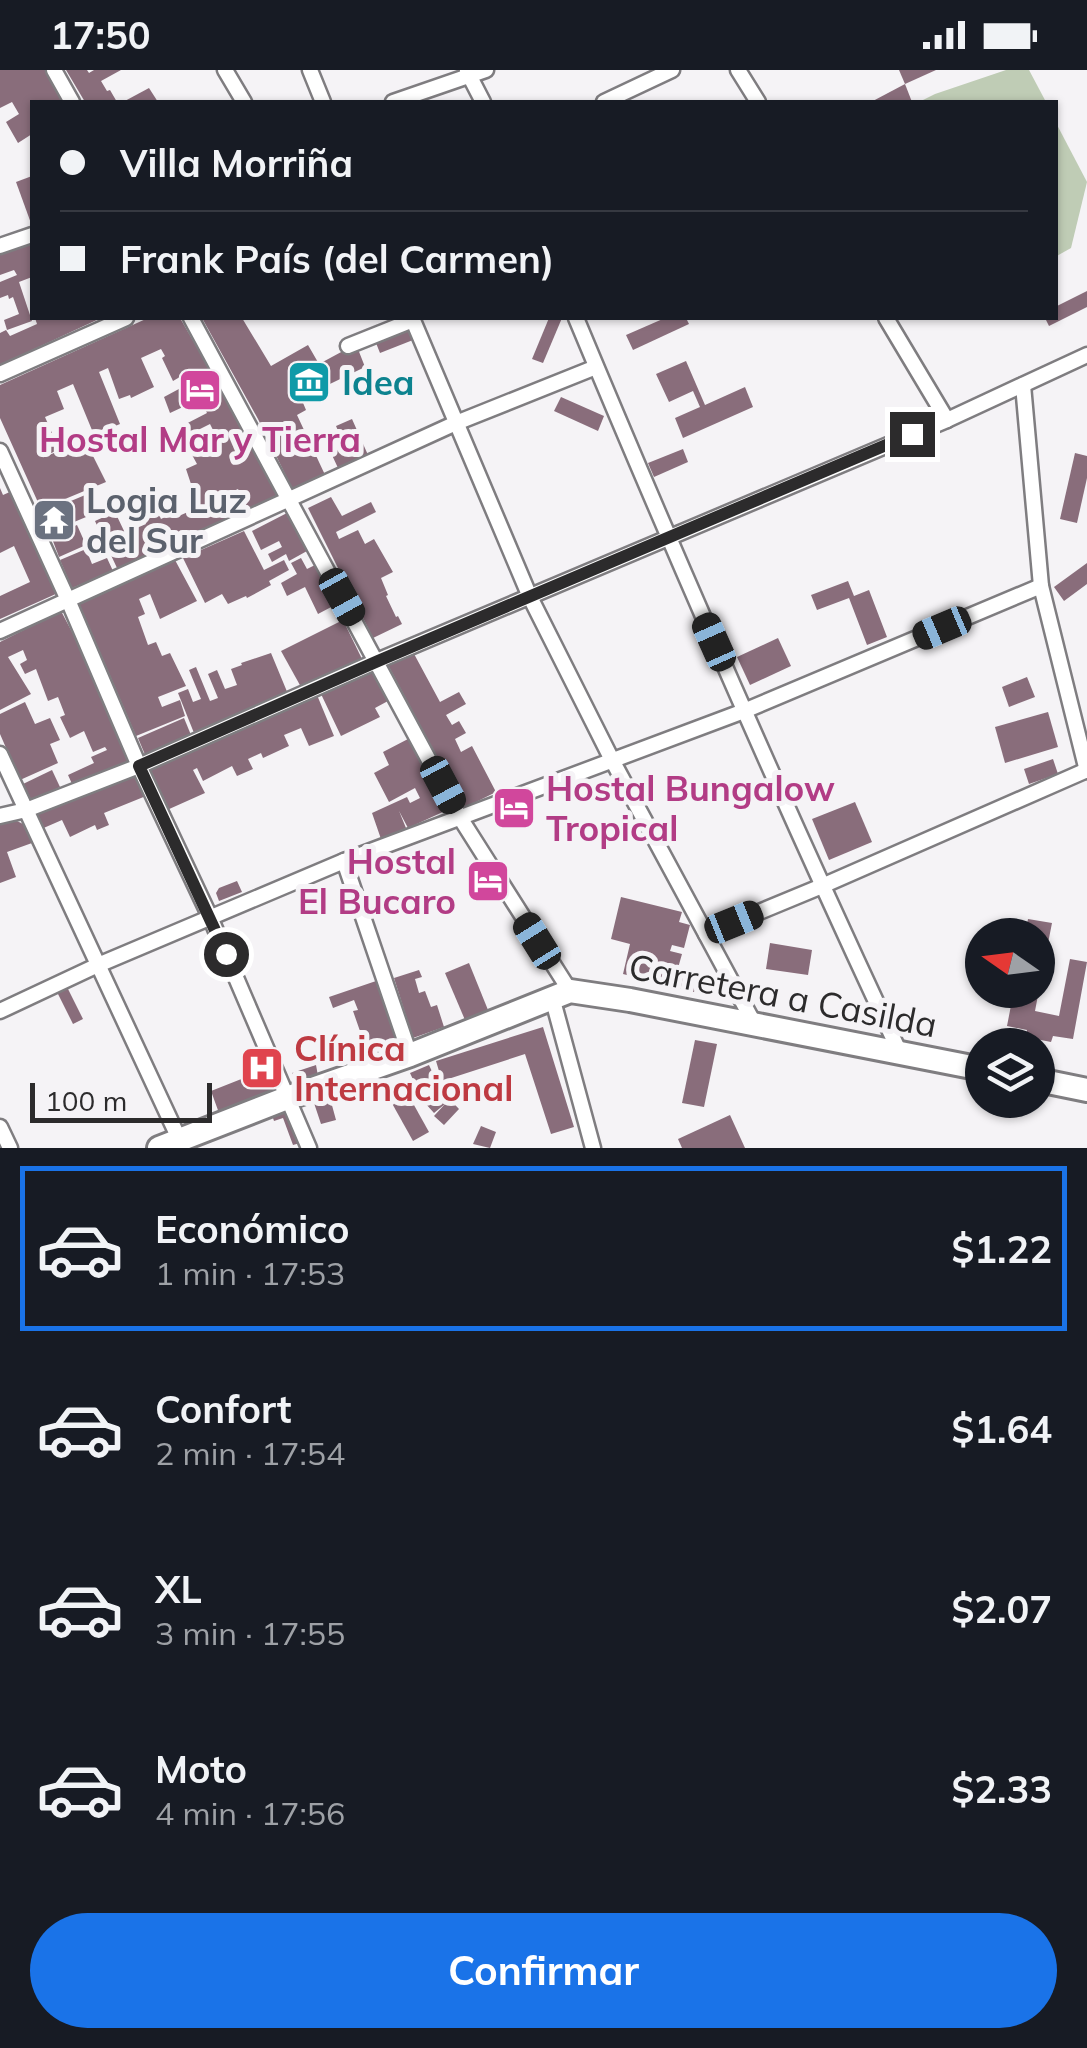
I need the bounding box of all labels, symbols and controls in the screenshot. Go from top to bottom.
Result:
text: 17:50 [50,11,151,59]
text: Villa Morriña [120,139,353,187]
text: Frank País (del Carmen) [120,235,554,283]
museum icon: Idea [286,359,332,405]
place label: Idea [342,360,415,404]
hotel icon: Hostal Mar y Tierra [177,367,223,413]
route end [890,412,935,457]
place label: Hostal Mar y Tierra [39,417,361,461]
place label: Logia Luz del Sur [86,478,247,562]
temple icon: Logia Luz del Sur [31,497,77,543]
car [314,563,370,631]
car [909,602,975,654]
car [688,608,740,676]
car [416,751,470,819]
place label: Hostal Bungalow Tropical [546,766,835,850]
hotel icon: Hostal Bungalow Tropical [491,785,537,831]
place label: Hostal El Bucaro [298,839,456,923]
hotel icon: Hostal El Bucaro [465,858,511,904]
car [701,897,767,947]
car [508,908,566,974]
north arrow [965,918,1055,1008]
map controls [965,918,1055,1118]
route start [204,932,249,977]
street label: Carretera a Casilda [625,944,941,1046]
place label: Clínica Internacional [294,1026,513,1110]
button: layers [965,1028,1055,1118]
hospital icon: Clínica Internacional [239,1045,285,1091]
scale bar [30,1078,212,1122]
text: 100 m [45,1083,127,1118]
icon: car [35,1204,125,1294]
text: Económico [155,1205,350,1253]
text: $1.22 [951,1225,1052,1273]
text: 1 min · 17:53 [155,1253,345,1293]
icon: car [35,1384,125,1474]
text: Confort [155,1385,292,1433]
text: $1.64 [951,1405,1052,1453]
text: 2 min · 17:54 [155,1433,345,1473]
icon: car [35,1564,125,1654]
text: XL [155,1565,202,1613]
text: $2.07 [951,1585,1052,1633]
text: 3 min · 17:55 [155,1613,345,1653]
icon: car [35,1744,125,1834]
text: Moto [155,1745,247,1793]
text: $2.33 [951,1765,1052,1813]
text: 4 min · 17:56 [155,1793,345,1833]
button: Confirmar [30,1913,1057,2028]

